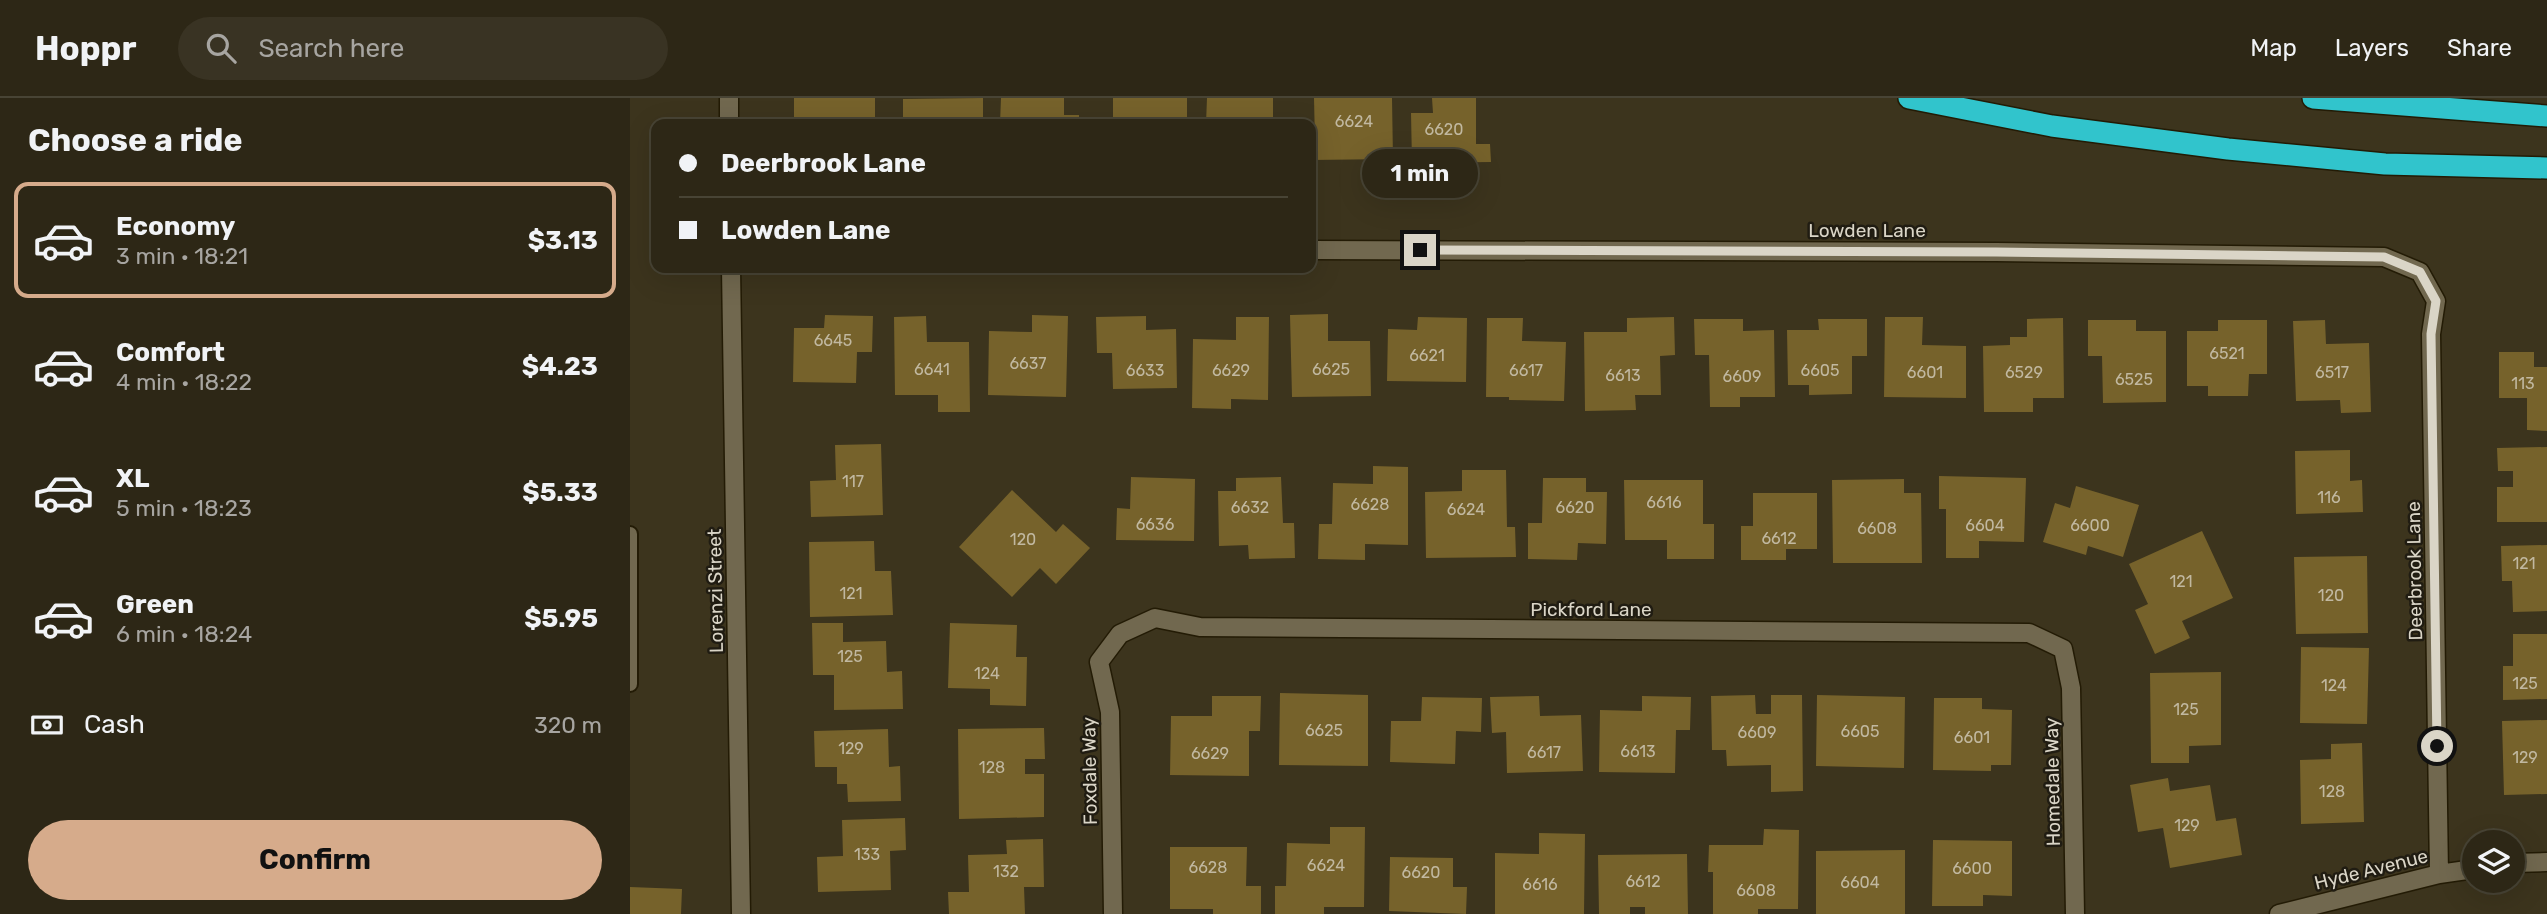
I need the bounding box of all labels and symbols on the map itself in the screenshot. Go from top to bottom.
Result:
house number: 6624 [1335,112,1373,131]
house number: 6620 [1425,120,1463,139]
callout: 1 min [1362,149,1478,198]
street label: Lowden Lane [1808,219,1926,242]
route end [1404,234,1436,266]
house number: 6645 [814,331,852,350]
house number: 6521 [2209,344,2245,363]
house number: 6621 [1409,346,1445,365]
house number: 6637 [1009,354,1047,373]
house number: 6641 [914,360,950,379]
house number: 6625 [1312,360,1350,379]
house number: 6633 [1126,361,1164,380]
house number: 6629 [1212,361,1250,380]
house number: 6617 [1509,361,1543,380]
house number: 6605 [1801,361,1839,380]
house number: 6601 [1907,363,1943,382]
house number: 6529 [2005,363,2043,382]
house number: 6517 [2315,363,2349,382]
house number: 6613 [1605,366,1641,385]
house number: 6609 [1723,367,1761,386]
house number: 6525 [2115,370,2153,389]
house number: 113 [2511,374,2535,393]
house number: 117 [842,472,864,491]
house number: 116 [2317,488,2341,507]
house number: 6616 [1646,493,1682,512]
house number: 6628 [1351,495,1389,514]
house number: 6632 [1231,498,1269,517]
house number: 6620 [1556,498,1594,517]
house number: 6624 [1447,500,1485,519]
street label: Deerbrook Lane [2402,501,2427,641]
house number: 6636 [1136,515,1175,534]
house number: 6604 [1965,516,2005,535]
house number: 6600 [2070,516,2110,535]
house number: 6608 [1857,519,1897,538]
street label: Lorenzi Street [703,528,728,653]
house number: 6612 [1761,529,1797,548]
house number: 120 [1010,530,1036,549]
house number: 121 [2512,554,2536,573]
house number: 121 [2169,572,2193,591]
house number: 121 [839,584,863,603]
house number: 120 [2318,586,2344,605]
street label: Pickford Lane [1530,598,1652,621]
house number: 125 [837,647,863,666]
house number: 124 [974,664,1000,683]
house number: 125 [2512,674,2538,693]
house number: 124 [2321,676,2347,695]
house number: 125 [2173,700,2199,719]
street label: Foxdale Way [1077,717,1102,825]
street label: Homedale Way [2040,717,2065,847]
house number: 6625 [1305,721,1343,740]
house number: 6605 [1841,722,1879,741]
house number: 6609 [1738,723,1776,742]
house number: 6601 [1954,728,1990,747]
route start [2421,730,2453,762]
house number: 129 [838,739,864,758]
house number: 6613 [1620,742,1656,761]
house number: 6617 [1527,743,1561,762]
house number: 6629 [1191,744,1229,763]
house number: 129 [2512,748,2538,767]
house number: 128 [979,758,1005,777]
house number: 128 [2319,782,2345,801]
house number: 129 [2174,816,2200,835]
street label: Hyde Avenue [2312,844,2430,895]
house number: 133 [854,845,880,864]
house number: 6624 [1307,856,1345,875]
house number: 6628 [1189,858,1227,877]
house number: 6600 [1952,859,1992,878]
house number: 132 [993,862,1019,881]
house number: 6620 [1402,863,1440,882]
house number: 6612 [1625,872,1661,891]
house number: 6604 [1840,873,1880,892]
house number: 6616 [1522,875,1558,894]
house number: 6608 [1736,881,1776,900]

